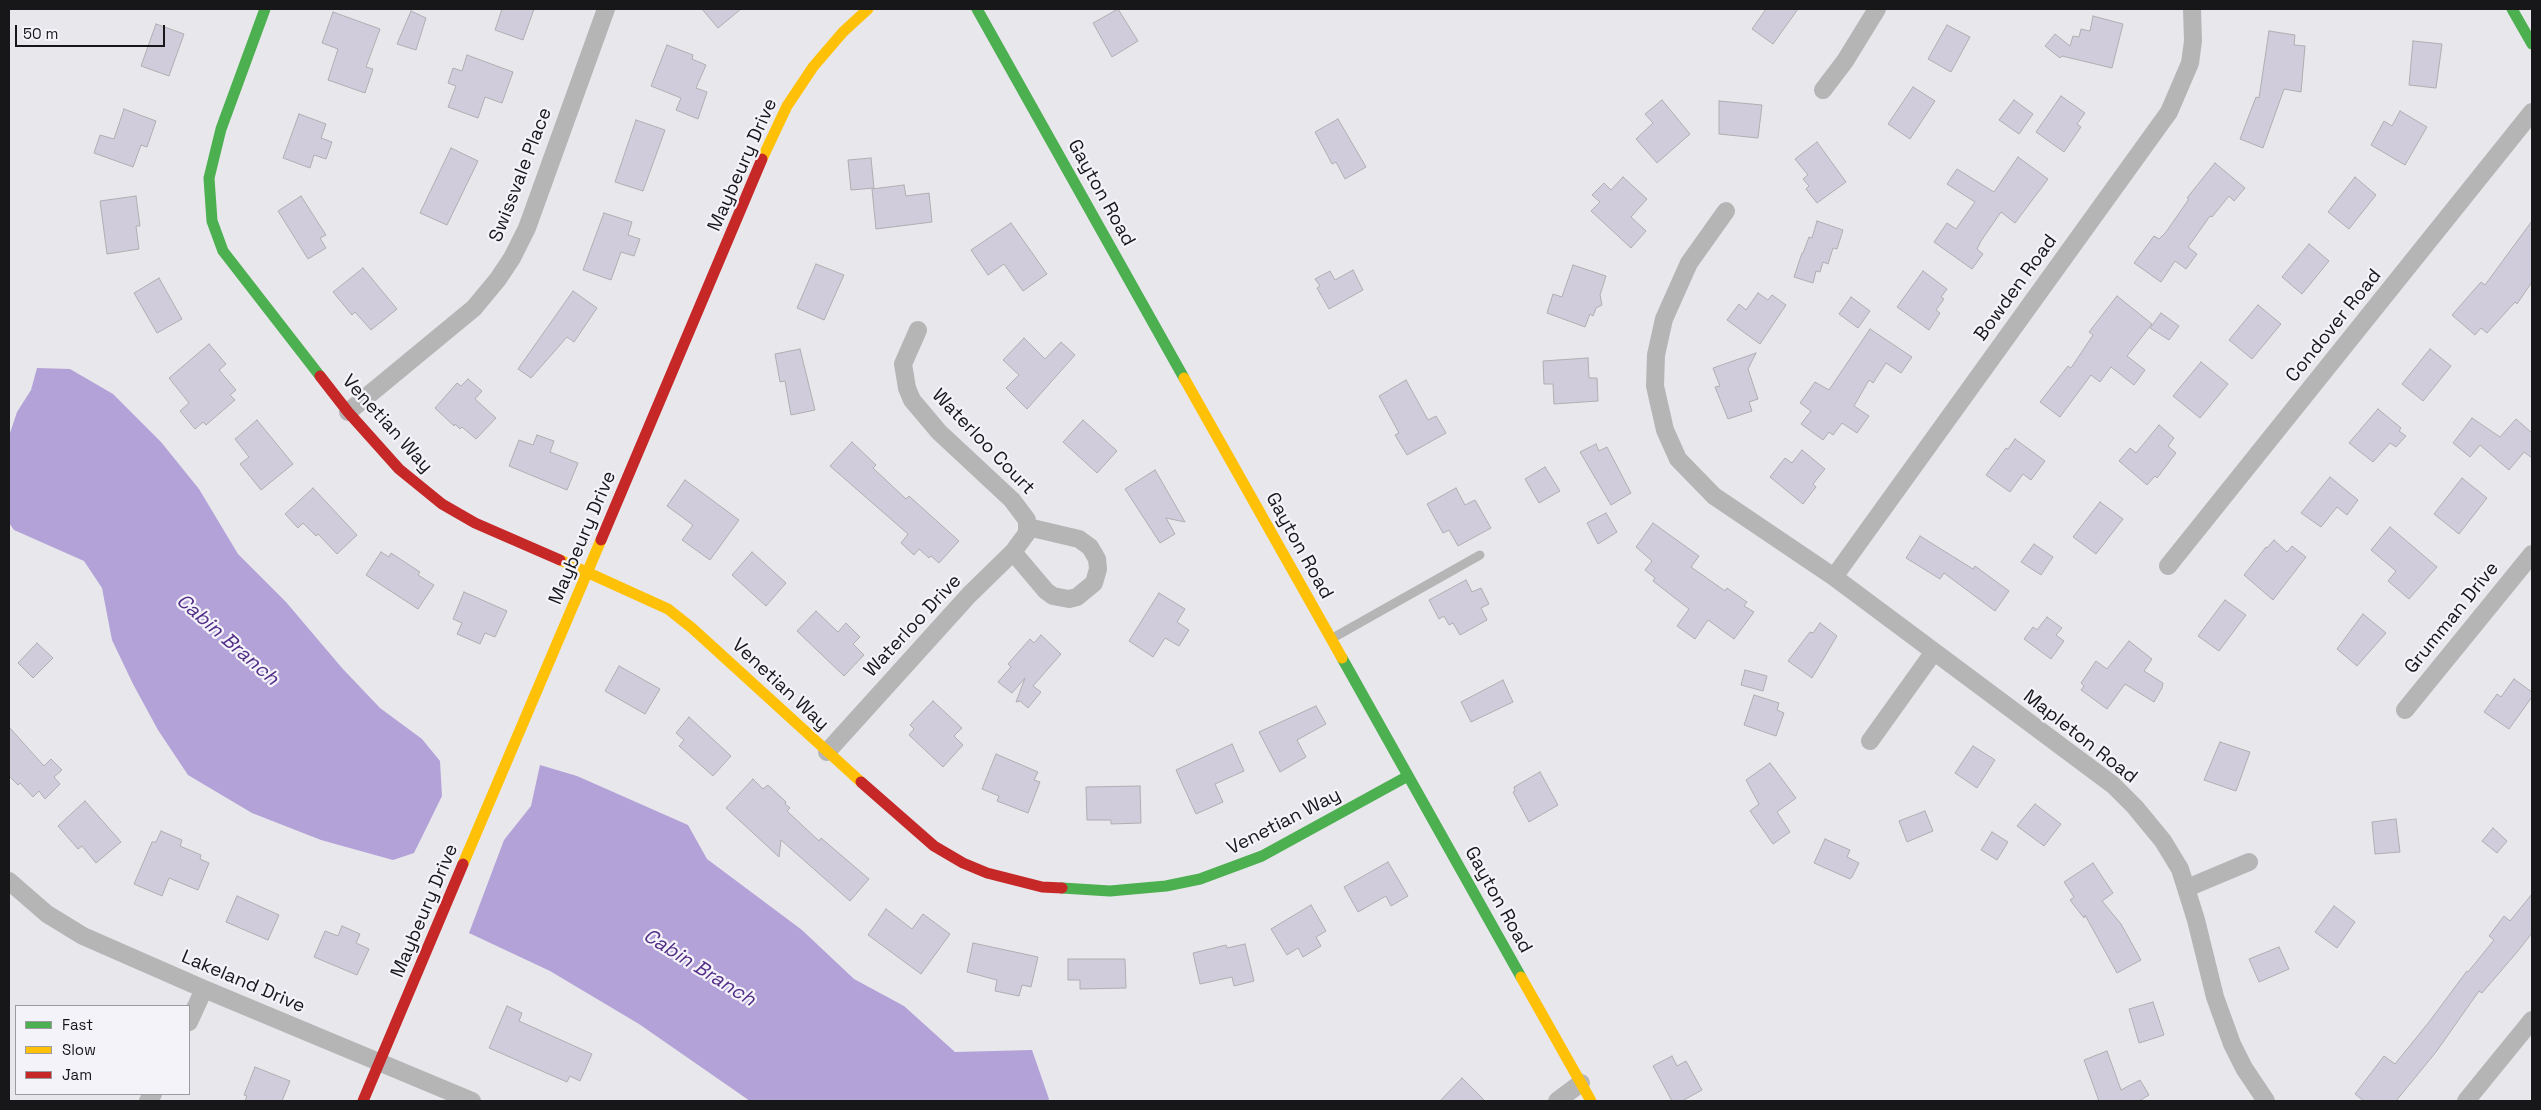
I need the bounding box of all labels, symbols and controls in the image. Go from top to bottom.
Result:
scale bar [18,15,168,47]
text: 50 m [23,24,58,43]
street label: Maybeury Drive [703,95,783,235]
street label: Swissvale Place [485,105,557,245]
street label: Gayton Road [1062,136,1140,250]
street label: Bowden Road [1970,230,2062,346]
street label: Condover Road [2281,265,2387,387]
street label: Venetian Way [337,370,437,478]
street label: Waterloo Court [927,384,1039,500]
street label: Maybeury Drive [545,468,621,608]
street label: Gayton Road [1260,489,1338,603]
street label: Grumman Drive [2400,558,2504,678]
street label: Waterloo Drive [860,570,966,682]
water label: Cabin Branch [171,589,283,691]
street label: Venetian Way [727,634,833,736]
street label: Mapleton Road [2018,685,2142,789]
street label: Venetian Way [1223,784,1345,860]
street label: Maybeury Drive [387,841,463,981]
street label: Gayton Road [1459,843,1537,957]
water label: Cabin Branch [638,924,760,1012]
street label: Lakeland Drive [178,946,308,1018]
legend [15,1005,190,1095]
text: Fast [62,1015,93,1034]
text: Slow [62,1040,96,1059]
text: Jam [62,1065,92,1084]

